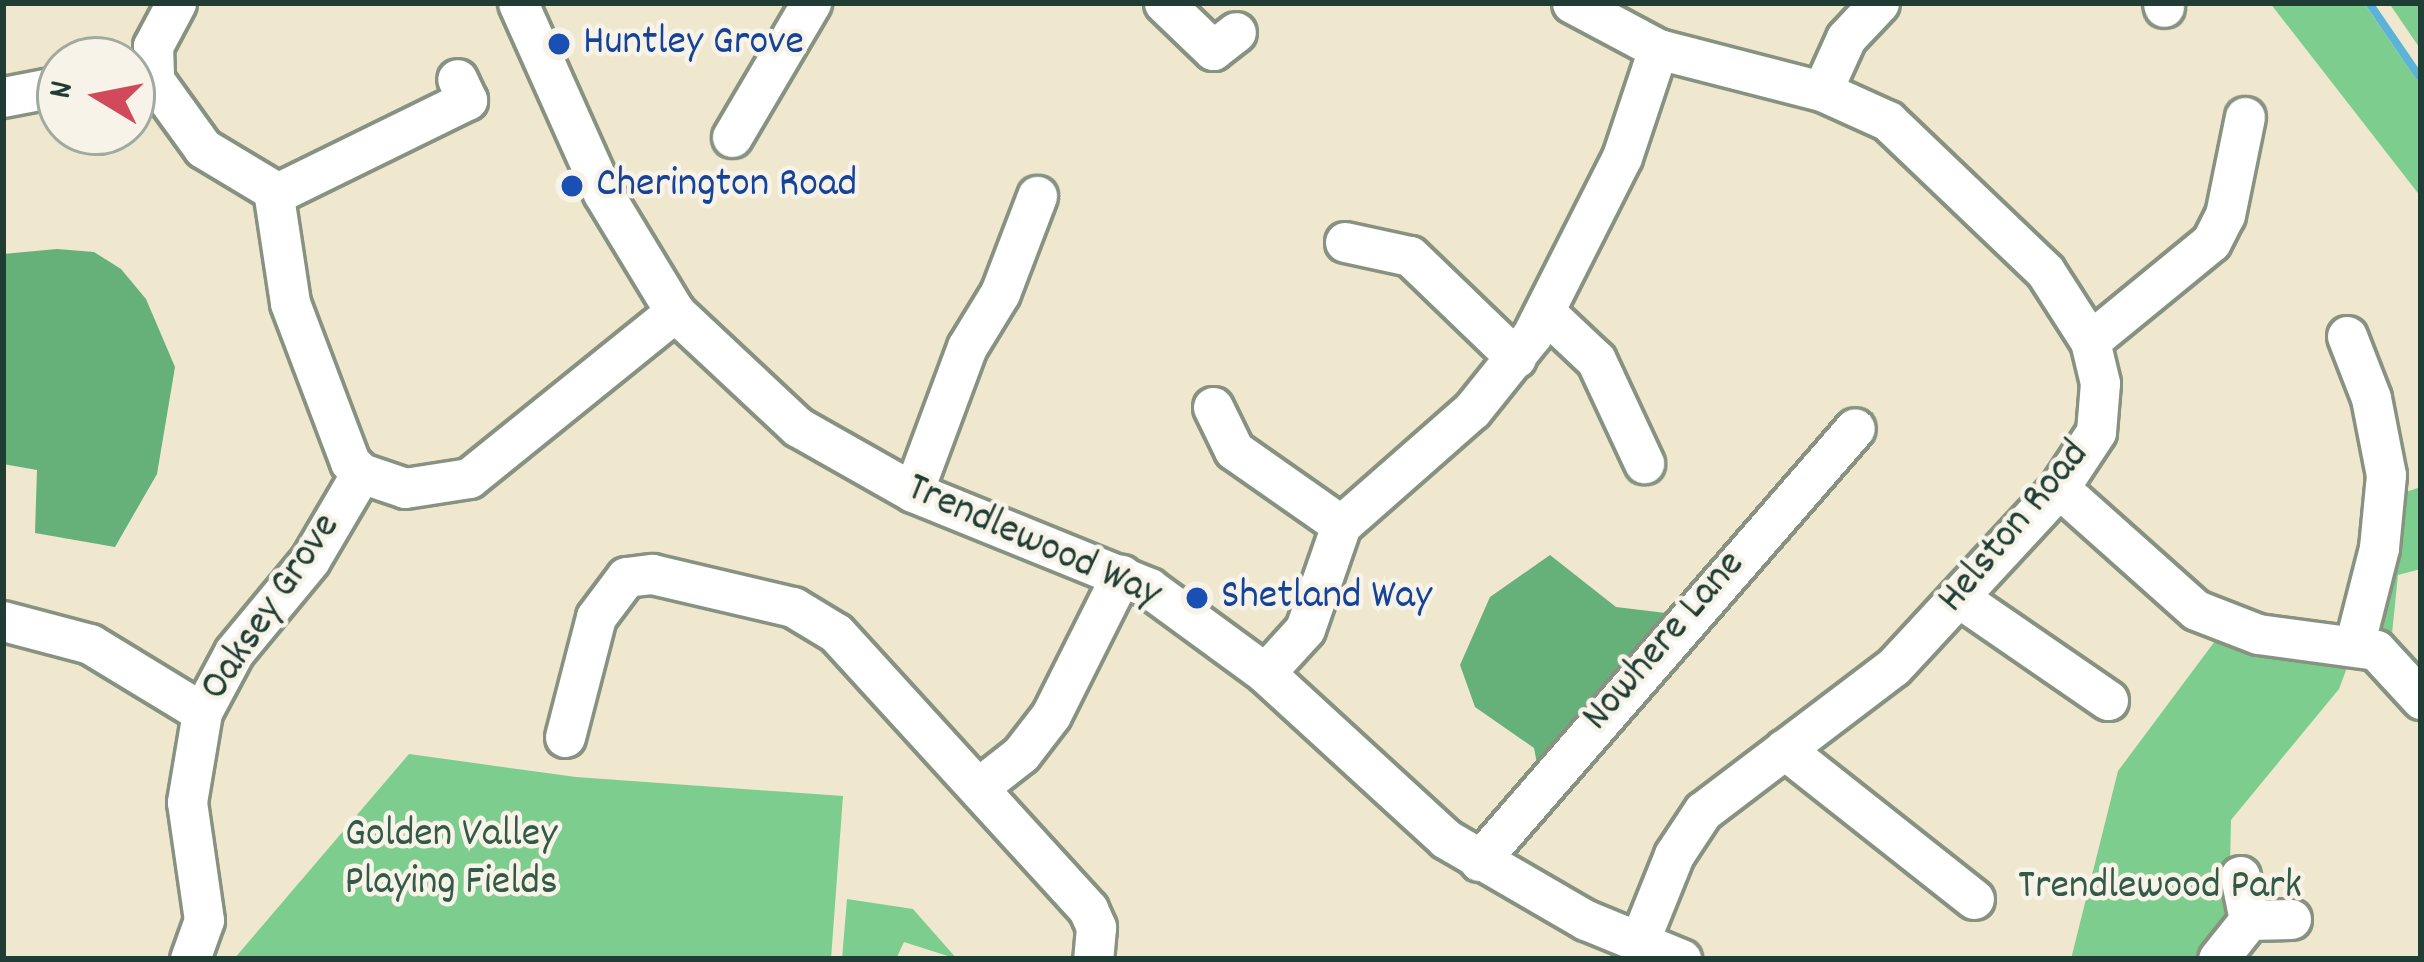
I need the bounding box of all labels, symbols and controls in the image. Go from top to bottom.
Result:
place label: Huntley Grove [583,19,804,69]
marker: Huntley Grove [546,31,572,57]
north arrow [36,36,156,156]
text: N [38,78,88,102]
place label: Cherington Road [596,161,857,211]
marker: Cherington Road [559,173,585,199]
street label: Helston Road [1928,432,2102,624]
street label: Trendlewood Way [898,464,1168,622]
street label: Oaksey Grove [191,505,353,711]
street label: Nowhere Lane [1573,541,1757,743]
place label: Shetland Way [1221,573,1432,623]
marker: Shetland Way [1184,585,1210,611]
park label: Golden Valley Playing Fields [344,811,558,910]
park label: Trendlewood Park [2018,863,2302,913]

